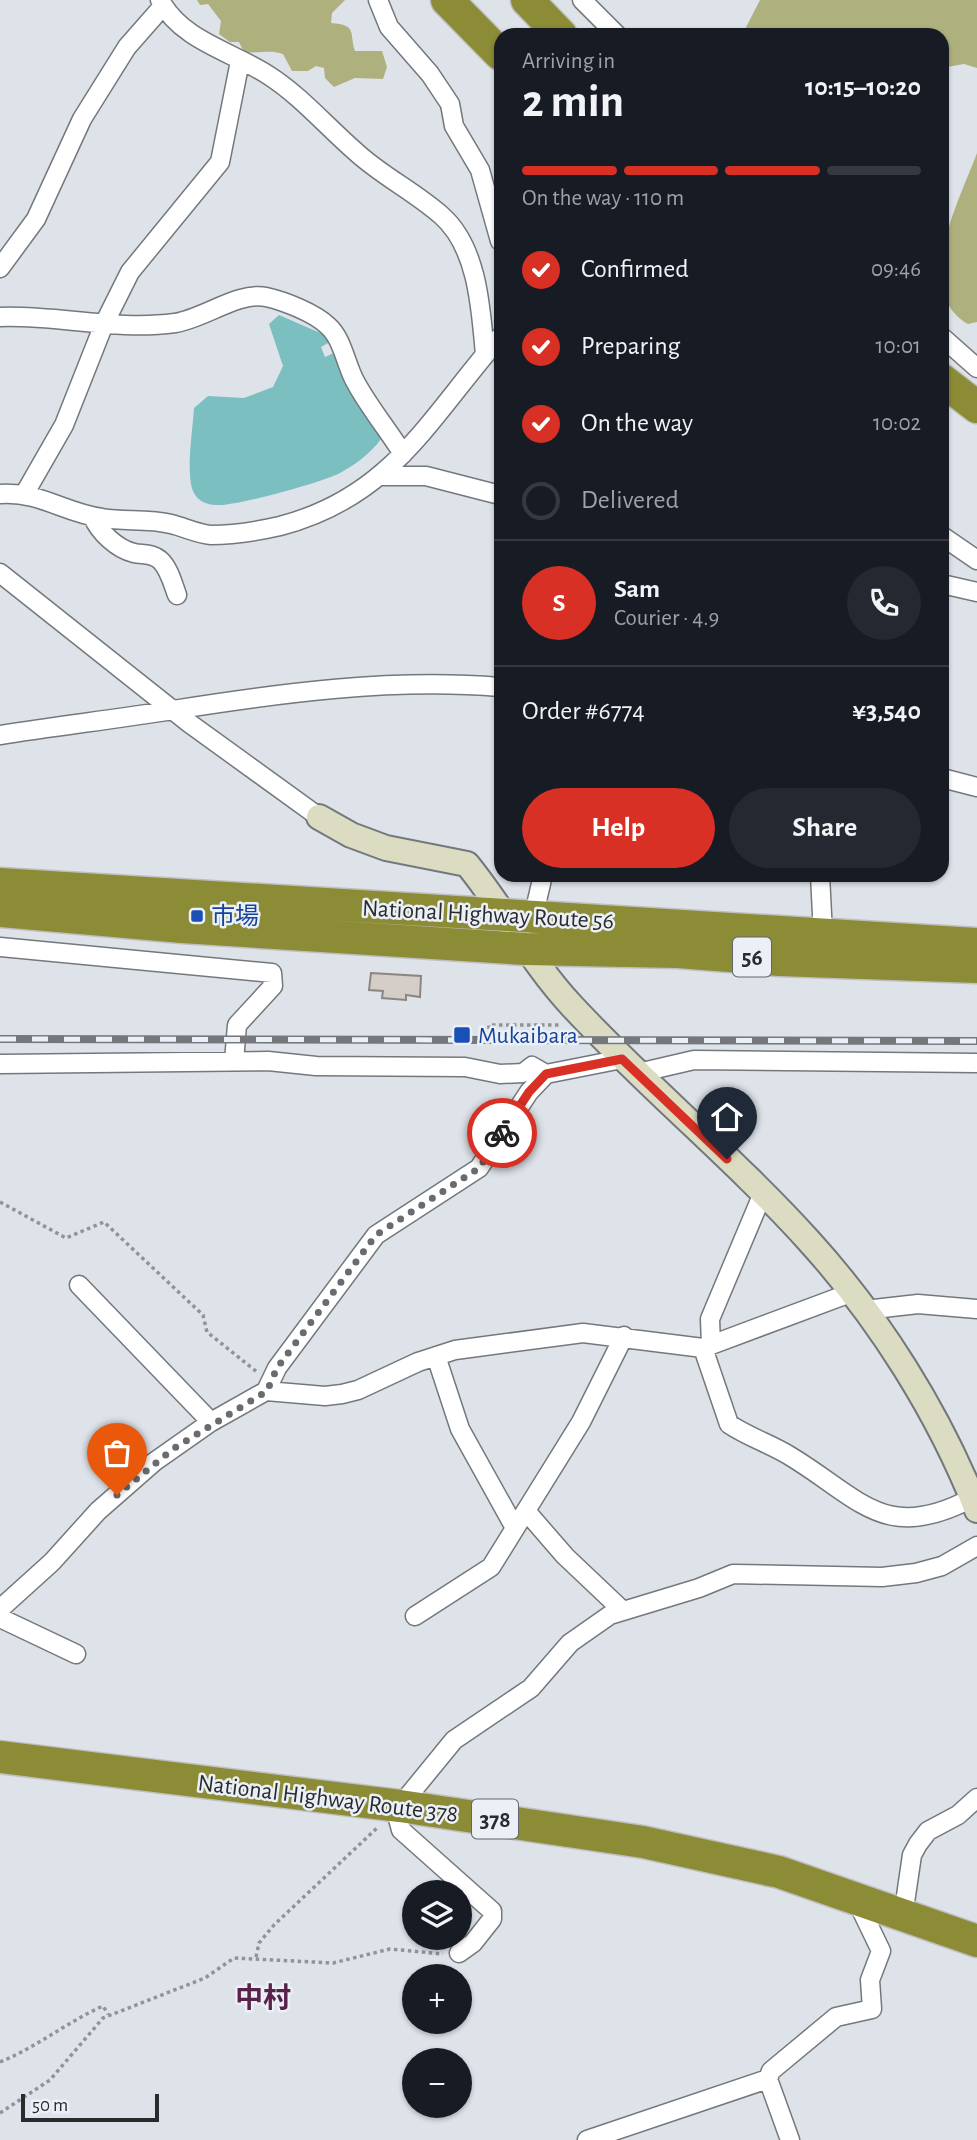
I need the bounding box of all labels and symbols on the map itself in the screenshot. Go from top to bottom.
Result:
street label: National Highway Route 56 [361,896,615,934]
place label: 市場 [211,903,259,929]
marker: 市場 [189,908,205,924]
road number: 56 [733,938,771,976]
place label: Mukaibara [478,1024,578,1048]
marker: Mukaibara [452,1025,472,1045]
pin [697,1087,757,1159]
courier [467,1098,537,1168]
pin [87,1423,147,1495]
street label: National Highway Route 378 [196,1771,459,1827]
road number: 378 [472,1800,518,1838]
district label: 中村 [235,1983,291,2013]
scale bar [21,2091,159,2123]

